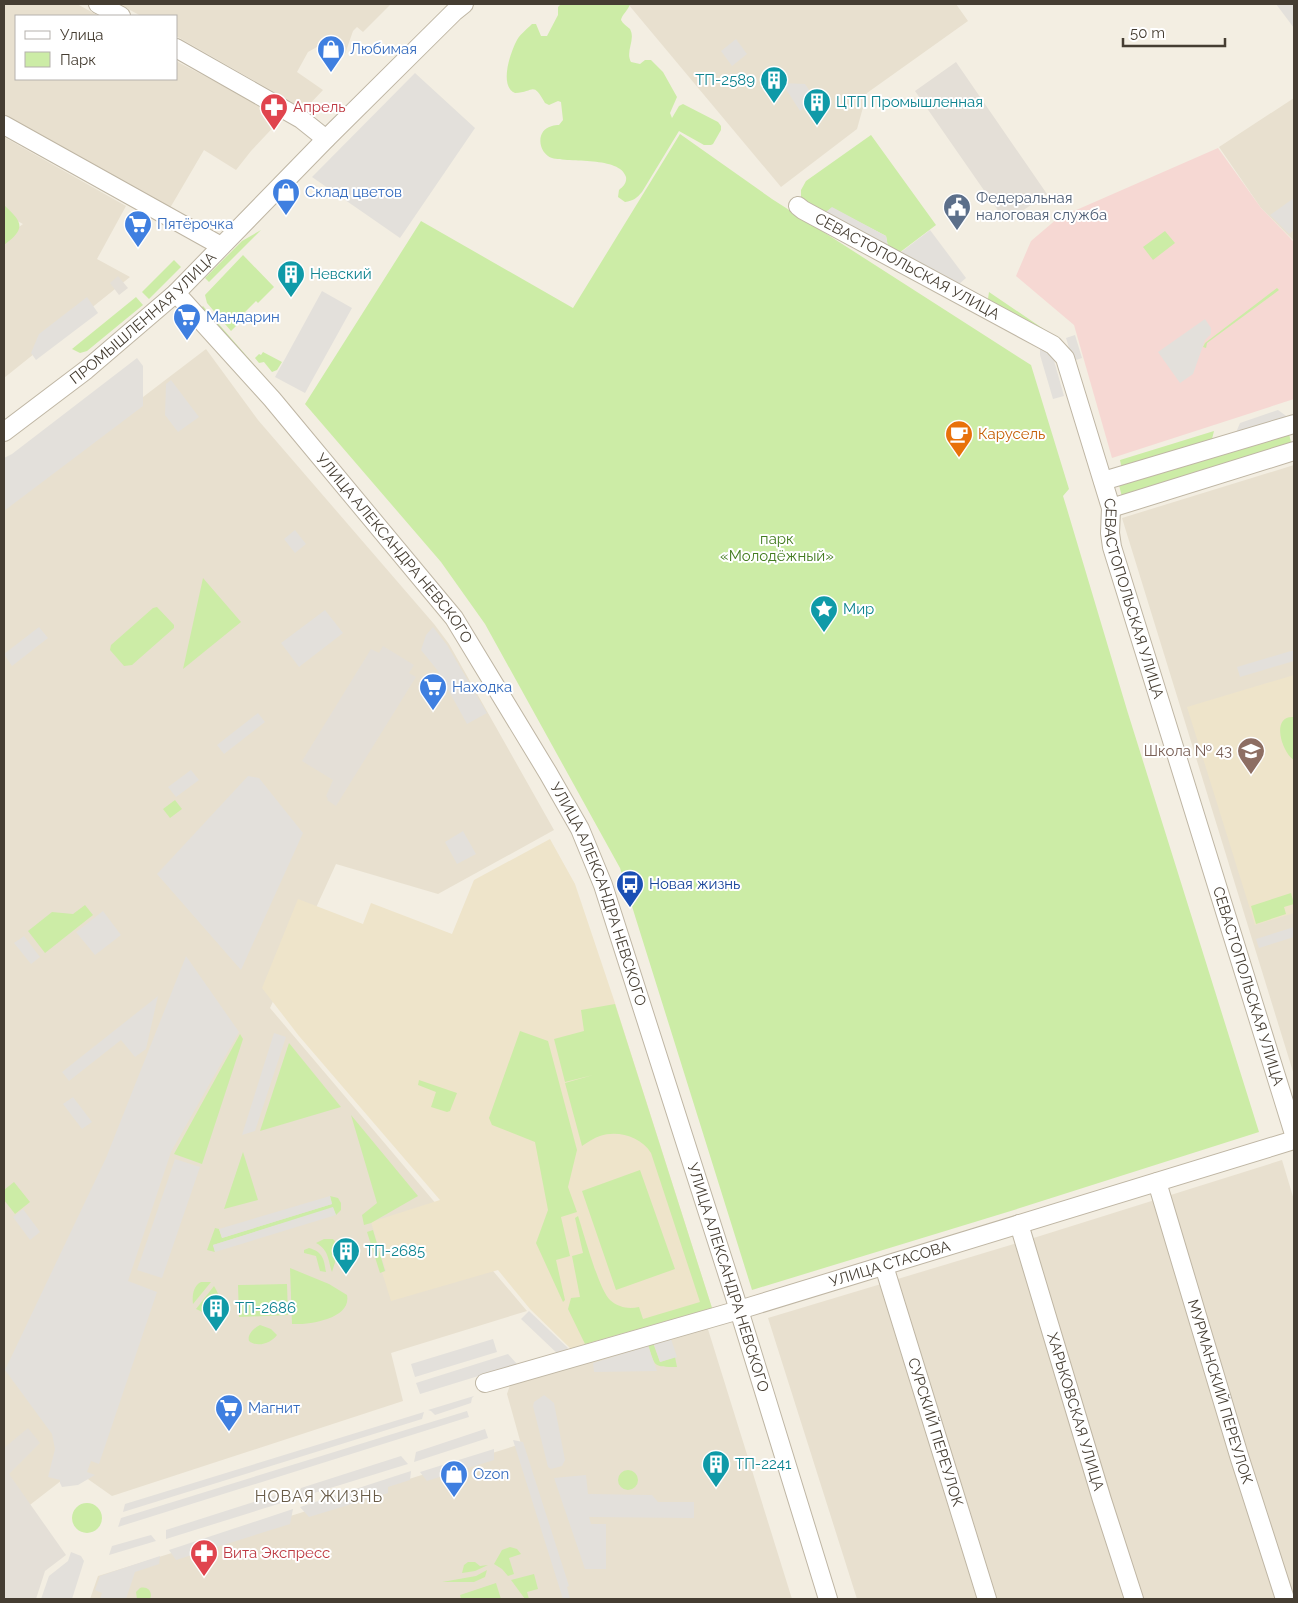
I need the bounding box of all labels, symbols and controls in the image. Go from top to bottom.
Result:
legend [15,15,178,80]
scale bar [1123,15,1226,47]
text: 50 m [1130,24,1165,42]
text: Улица [60,26,104,44]
shop icon: Любимая [316,34,346,73]
place label: Любимая [350,40,417,58]
text: Парк [60,51,96,69]
building icon: ТП-2589 [759,65,789,104]
place label: ТП-2589 [695,71,755,89]
building icon: ЦТП Промышленная [802,87,832,126]
pharmacy icon: Апрель [259,92,289,131]
place label: ЦТП Промышленная [836,93,983,111]
place label: Апрель [293,98,346,116]
shop icon: Склад цветов [271,177,301,216]
place label: Склад цветов [305,183,402,201]
place label: Федеральная налоговая служба [976,189,1107,224]
public building icon: Федеральная налоговая служба [942,192,972,231]
supermarket icon: Пятёрочка [123,209,153,248]
street label: СЕВАСТОПОЛЬСКАЯ УЛИЦА [812,209,1003,324]
place label: Пятёрочка [157,215,233,233]
street label: ПРОМЫШЛЕННАЯ УЛИЦА [66,248,220,388]
building icon: Невский [276,259,306,298]
place label: Невский [310,265,372,283]
supermarket icon: Мандарин [172,302,202,341]
place label: Мандарин [206,308,280,326]
cafe icon: Карусель [944,419,974,458]
place label: Карусель [978,425,1045,443]
street label: УЛИЦА АЛЕКСАНДРА НЕВСКОГО [312,450,476,646]
street label: СЕВАСТОПОЛЬСКАЯ УЛИЦА [1100,496,1168,701]
park label: парк «Молодёжный» [720,530,834,565]
place icon: Мир [809,594,839,633]
place label: Мир [843,600,874,618]
supermarket icon: Находка [418,672,448,711]
place label: Находка [452,678,512,696]
school or university icon: Школа № 43 [1236,736,1266,775]
place label: Школа № 43 [1144,742,1232,760]
street label: УЛИЦА АЛЕКСАНДРА НЕВСКОГО [546,779,650,1008]
bus stop icon: Новая жизнь [615,869,645,908]
place label: Новая жизнь [649,875,740,893]
street label: СЕВАСТОПОЛЬСКАЯ УЛИЦА [1209,884,1287,1088]
street label: УЛИЦА АЛЕКСАНДРА НЕВСКОГО [684,1161,773,1394]
building icon: ТП-2685 [331,1236,361,1275]
street label: УЛИЦА СТАСОВА [827,1237,952,1291]
place label: ТП-2685 [365,1242,425,1260]
building icon: ТП-2686 [201,1293,231,1332]
street label: МУРМАНСКИЙ ПЕРЕУЛОК [1184,1297,1257,1487]
place label: ТП-2686 [235,1299,296,1317]
street label: ХАРЬКОВСКАЯ УЛИЦА [1043,1330,1108,1493]
street label: СУРСКИЙ ПЕРЕУЛОК [904,1356,967,1509]
supermarket icon: Магнит [214,1393,244,1432]
place label: Магнит [248,1399,300,1417]
building icon: ТП-2241 [701,1449,731,1488]
place label: ТП-2241 [735,1455,792,1473]
shop icon: Ozon [439,1459,469,1498]
place label: Ozon [473,1465,509,1483]
district label: НОВАЯ ЖИЗНЬ [255,1487,383,1506]
pharmacy icon: Вита Экспресс [189,1538,219,1577]
place label: Вита Экспресс [223,1544,330,1562]

